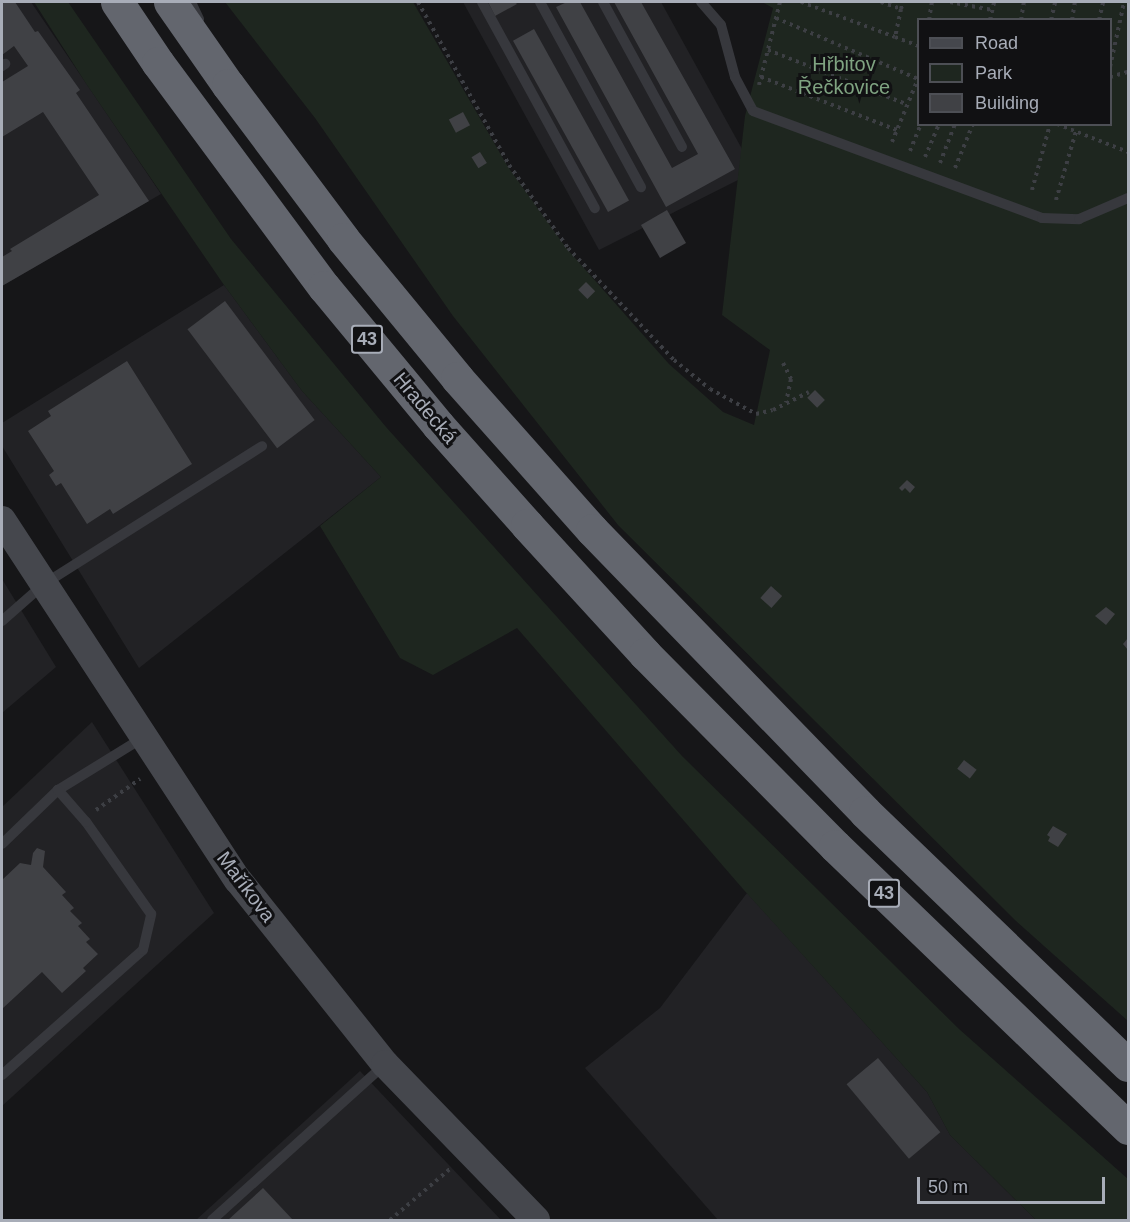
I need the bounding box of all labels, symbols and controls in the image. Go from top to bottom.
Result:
legend [917,18,1112,126]
text: Road [975,33,1018,53]
park label: Hřbitov Řečkovice [798,52,890,99]
text: Park [975,63,1012,83]
text: Building [975,93,1039,113]
road number: 43 [350,324,384,354]
street label: Hradecká [388,368,462,448]
street label: Maříkova [212,847,280,927]
road number: 43 [868,878,900,908]
scale bar [920,1165,1108,1203]
text: 50 m [928,1177,968,1197]

